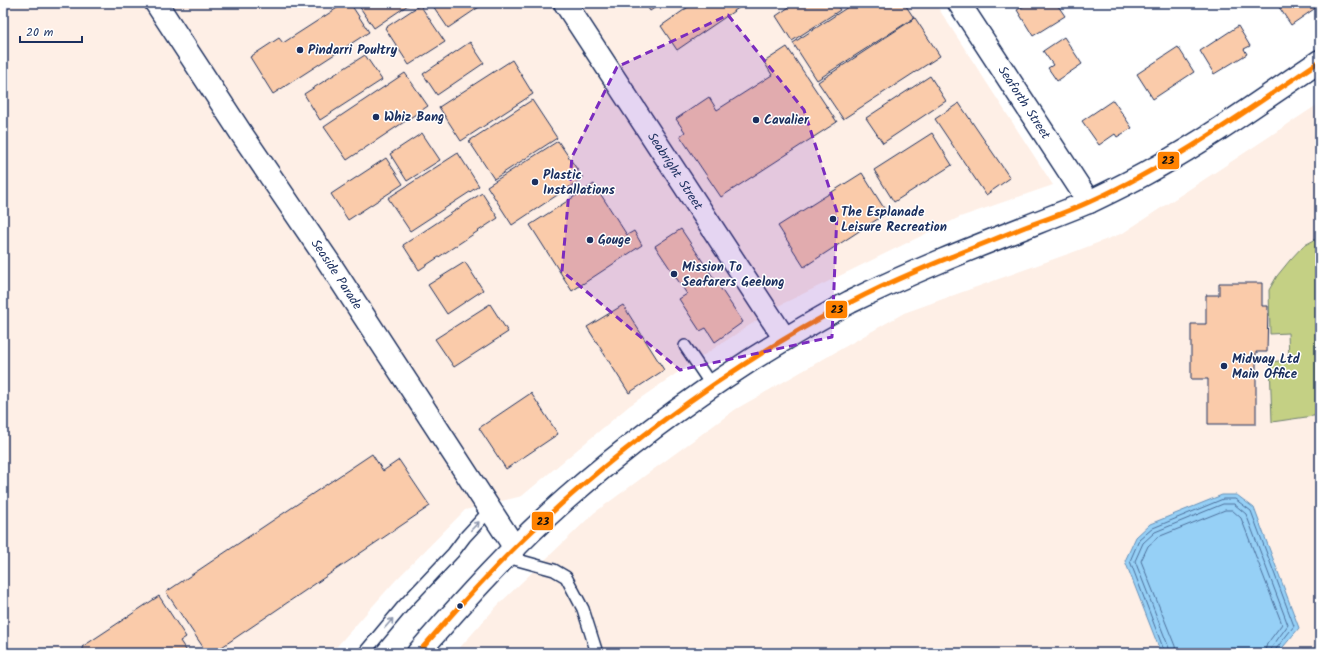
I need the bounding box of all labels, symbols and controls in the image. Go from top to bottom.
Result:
scale bar [20,18,82,44]
text: 20 m [26,23,54,42]
place label: Pindarri Poultry [308,40,398,61]
marker: Pindarri Poultry [295,45,305,55]
street label: Seaforth Street [992,62,1056,144]
place label: Whiz Bang [384,107,444,128]
place label: Cavalier [764,110,810,131]
marker: Whiz Bang [371,112,381,122]
marker: Cavalier [751,115,761,125]
street label: Seabright Street [642,128,709,215]
line badge: 23 [1157,151,1180,170]
text: 23 [1162,152,1174,170]
place label: Plastic Installations [543,165,615,201]
marker: Plastic Installations [530,177,540,187]
place label: The Esplanade Leisure Recreation [841,202,947,238]
marker: The Esplanade Leisure Recreation [828,214,838,224]
place label: Gouge [598,230,631,251]
street label: Seaside Parade [305,235,368,314]
marker: Gouge [585,235,595,245]
place label: Mission To Seafarers Geelong [682,257,785,293]
marker: Mission To Seafarers Geelong [669,269,679,279]
line badge: 23 [825,300,848,319]
text: 23 [831,301,843,319]
place label: Midway Ltd Main Office [1232,349,1301,385]
marker: Midway Ltd Main Office [1219,361,1229,371]
line badge: 23 [531,511,554,531]
text: 23 [537,513,549,531]
one-way arrow [470,521,480,531]
unlabelled marker [455,601,465,611]
one-way arrow [384,618,393,628]

